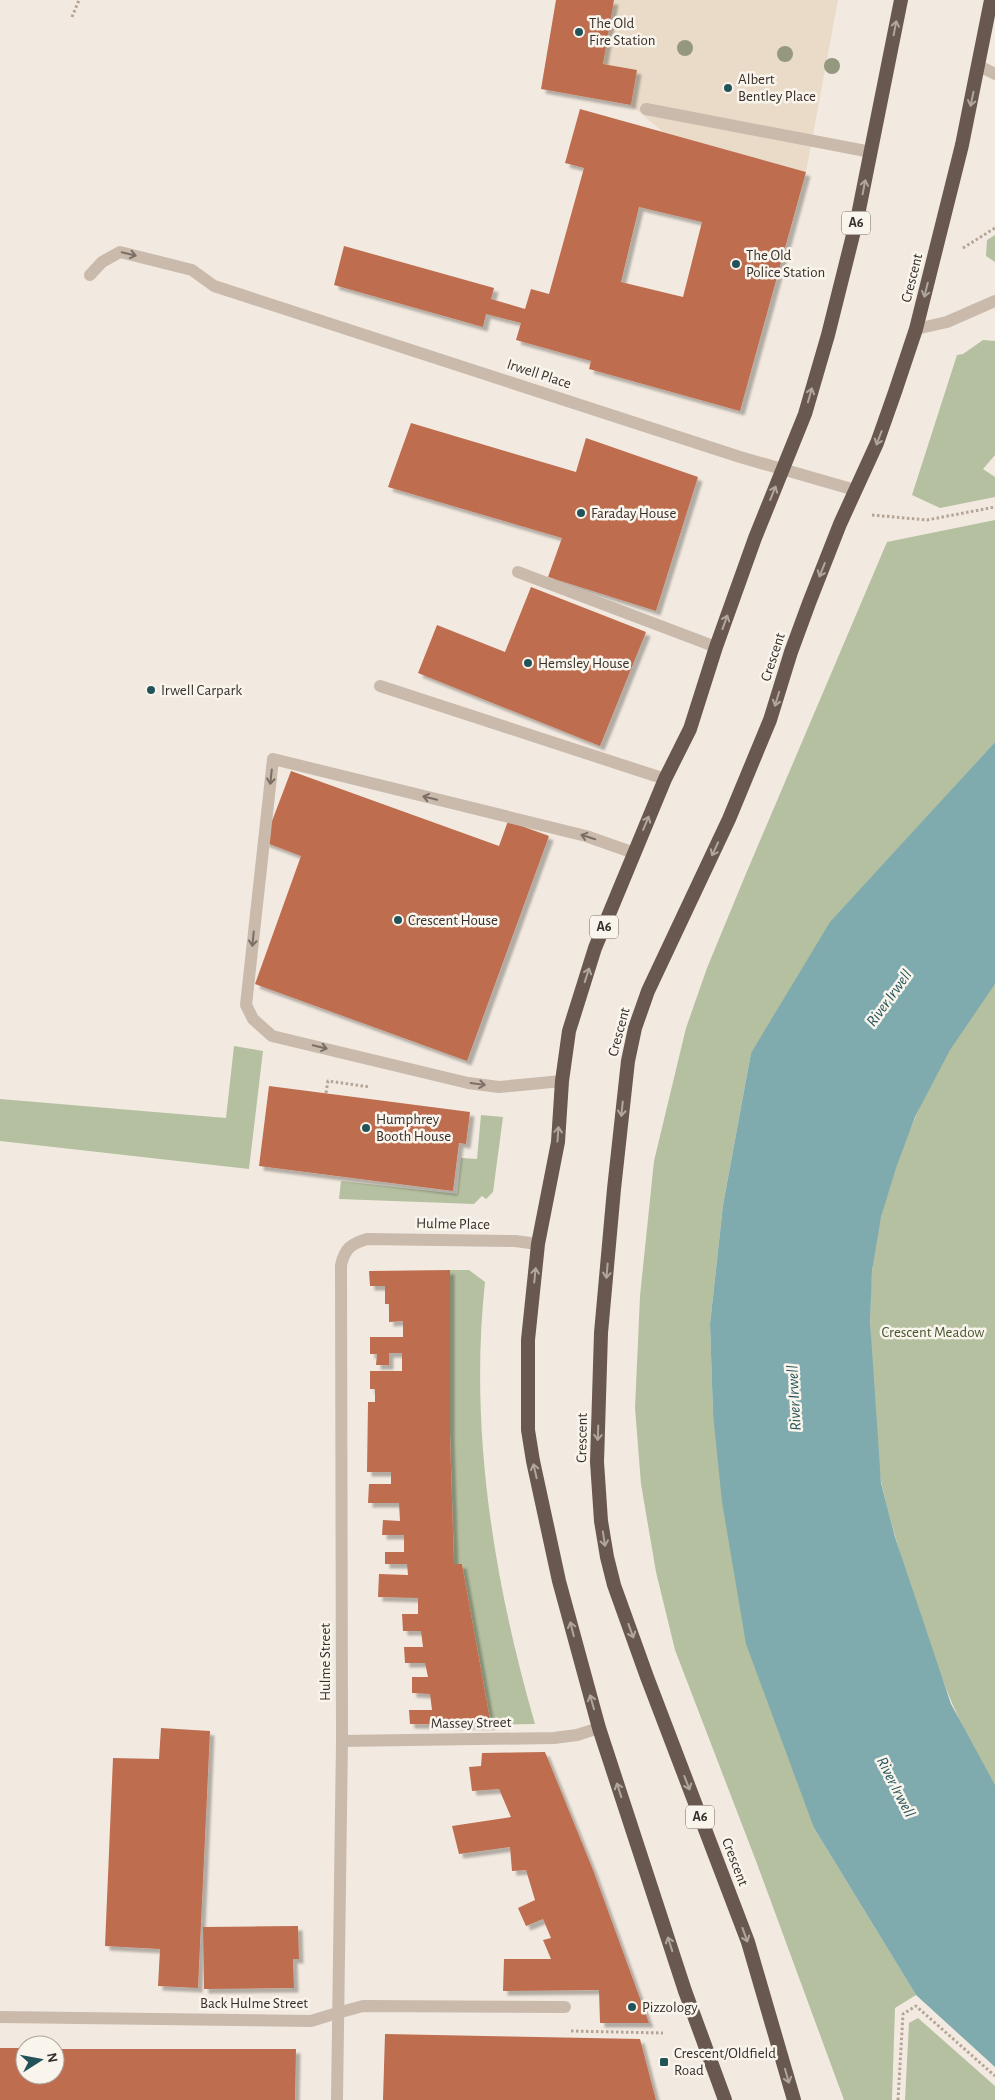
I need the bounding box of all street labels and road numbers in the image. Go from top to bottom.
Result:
road number: A6 [842,212,870,234]
street label: Crescent [899,252,925,304]
street label: Irwell Place [505,357,573,391]
street label: Crescent [758,631,788,683]
road number: A6 [590,916,618,939]
street label: Crescent [605,1006,633,1058]
street label: Hulme Place [416,1216,490,1232]
street label: Crescent [574,1413,590,1463]
street label: Hulme Street [318,1623,333,1701]
street label: Massey Street [430,1715,512,1731]
road number: A6 [686,1805,714,1828]
street label: Crescent [719,1836,751,1888]
street label: Back Hulme Street [200,1996,308,2011]

